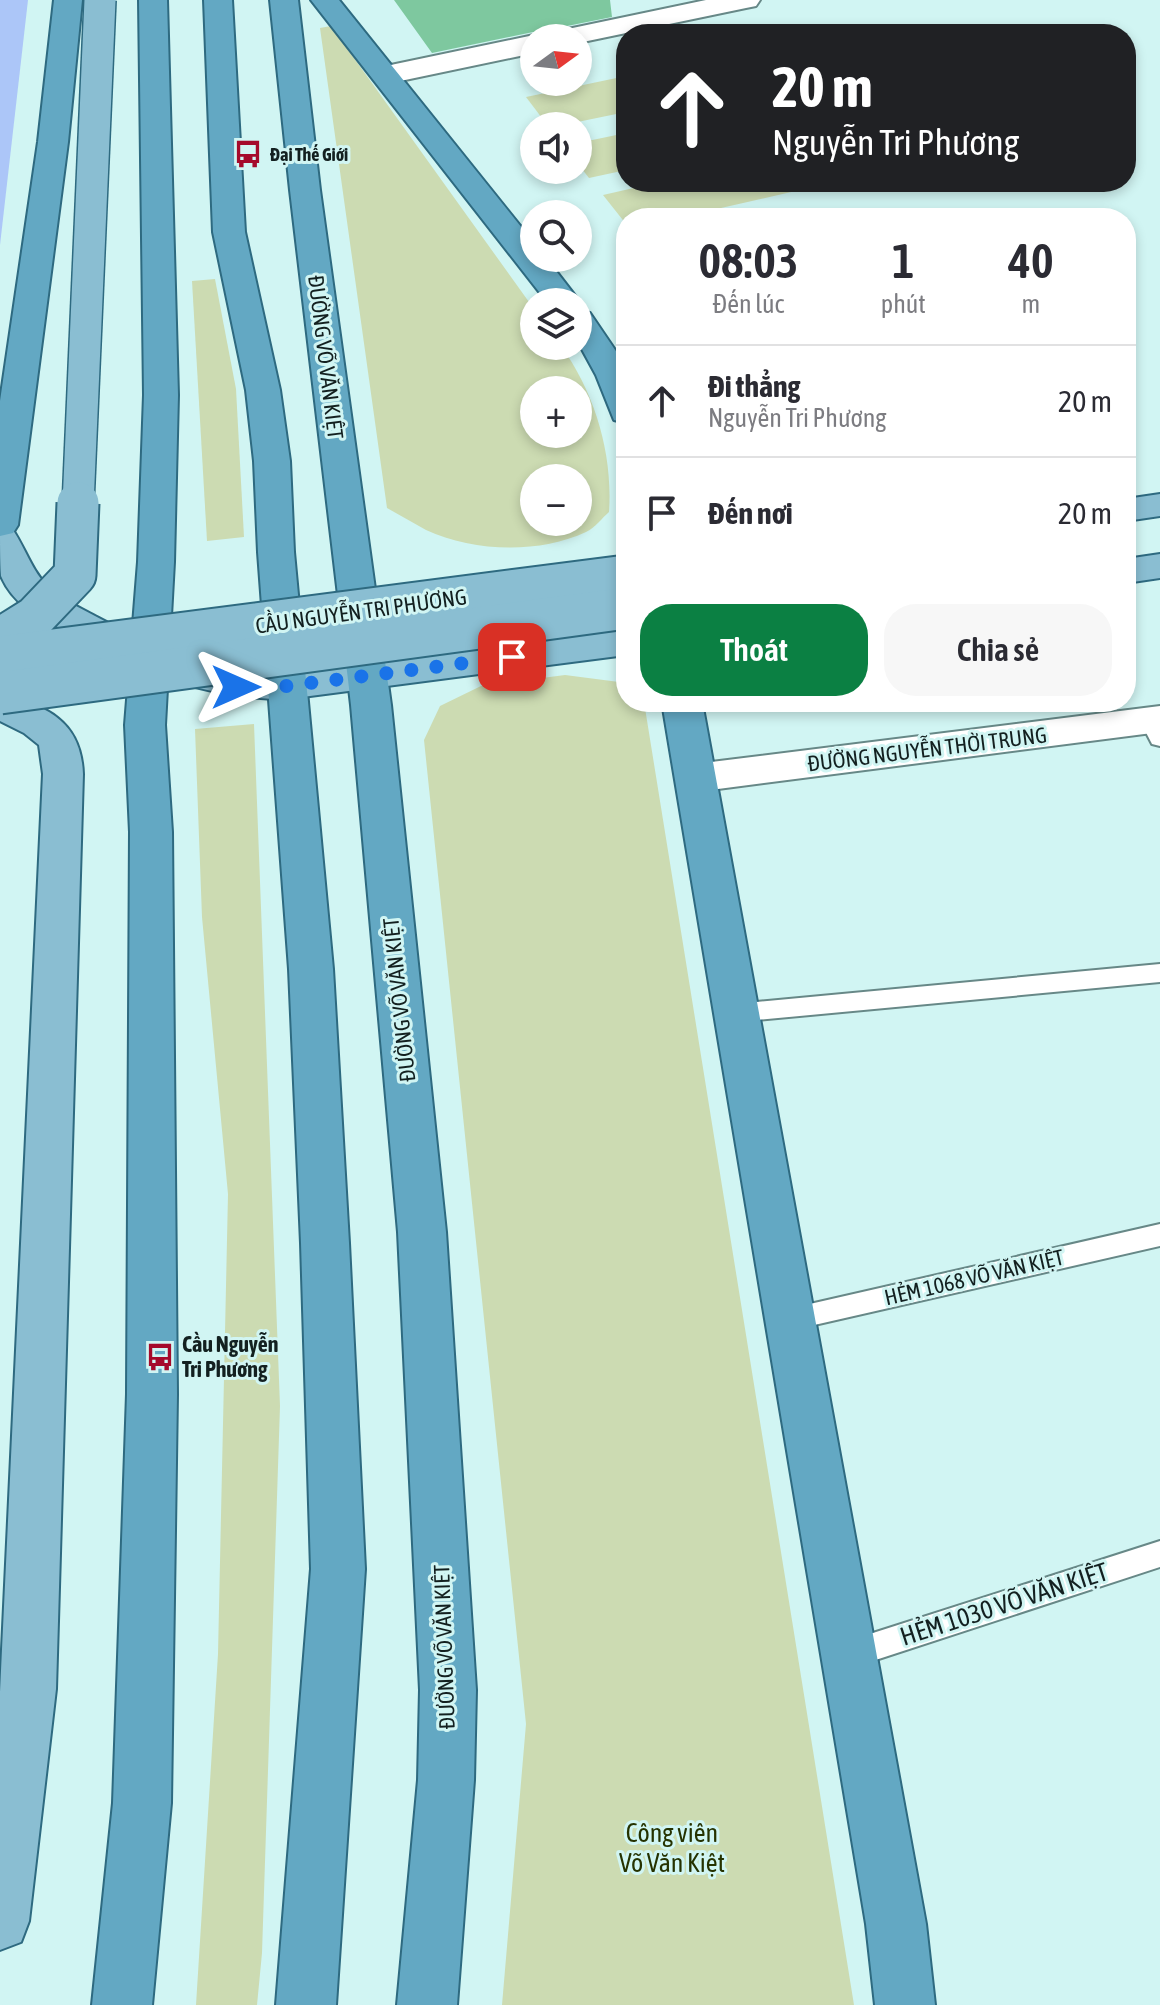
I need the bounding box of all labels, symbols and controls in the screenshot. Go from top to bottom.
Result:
north arrow [520,24,592,96]
map controls [520,24,592,536]
text: 20 m [772,55,873,119]
icon: ahead [640,56,744,160]
button: sound [520,112,592,184]
text: Nguyễn Tri Phương [772,121,1019,163]
bus stop icon: Đại Thế Giới [233,139,263,169]
place label: Đại Thế Giới [270,144,348,165]
button: search [520,200,592,272]
text: 08:03 [699,233,798,288]
text: 1 [892,233,915,288]
text: 40 [1008,233,1053,288]
street label: ĐƯỜNG VÕ VĂN KIỆT [303,274,349,441]
button: layers [520,288,592,360]
text: Đến lúc [713,289,784,319]
text: phút [881,289,926,319]
text: m [1022,289,1040,319]
text: Đi thẳng [708,369,800,403]
button: + [520,376,592,448]
icon: ahead [640,379,684,423]
text: 20 m [1058,384,1112,418]
text: Nguyễn Tri Phương [708,403,887,433]
button: − [520,464,592,536]
icon: arrive [640,491,684,535]
text: Đến nơi [708,496,793,530]
text: 20 m [1058,496,1112,530]
street label: CẦU NGUYỄN TRI PHƯƠNG [254,581,468,639]
button: Thoát [640,604,868,696]
button: Chia sẻ [884,604,1112,696]
pin [478,623,546,691]
icon: arrive [490,635,534,679]
position arrow [194,645,278,729]
street label: ĐƯỜNG NGUYỄN THỜI TRUNG [806,719,1048,777]
street label: ĐƯỜNG VÕ VĂN KIỆT [377,916,421,1083]
street label: HẺM 1068 VÕ VĂN KIỆT [882,1244,1067,1310]
place label: Cầu Nguyễn Tri Phương [182,1331,278,1382]
bus stop icon: Cầu Nguyễn Tri Phương [145,1342,175,1372]
street label: HẺM 1030 VÕ VĂN KIỆT [896,1555,1112,1652]
street label: ĐƯỜNG VÕ VĂN KIỆT [428,1564,460,1730]
park label: Công viên Võ Văn Kiệt [619,1818,725,1878]

